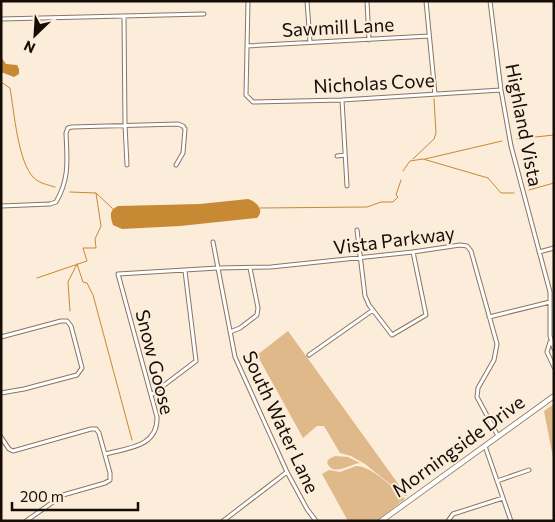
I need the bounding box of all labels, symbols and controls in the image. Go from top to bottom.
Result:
north arrow [10,10,60,60]
street label: Sawmill Lane [281,12,395,41]
text: N [21,37,38,57]
street label: Highland Vista [501,61,548,188]
street label: Nicholas Cove [313,68,435,97]
street label: Vista Parkway [332,221,456,258]
street label: Snow Goose [131,307,180,417]
street label: South Water Lane [238,347,324,497]
street label: Morningside Drive [387,390,528,501]
scale bar [12,480,139,512]
text: 200 m [20,487,64,505]

